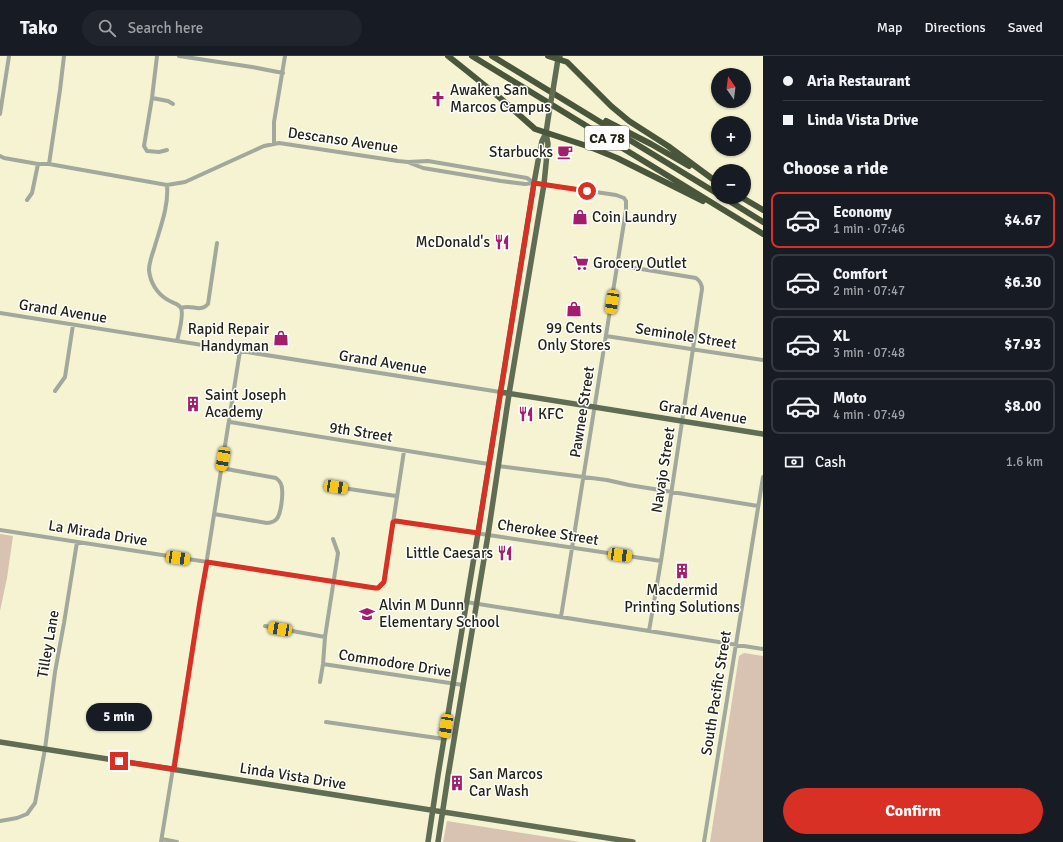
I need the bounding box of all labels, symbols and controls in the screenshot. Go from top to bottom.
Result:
search box [82,10,362,46]
text: Tako [20,16,58,40]
icon: search [96,17,118,39]
text: Search here [128,19,203,37]
text: Map [877,19,903,36]
text: Directions [925,19,986,36]
text: Saved [1008,19,1043,36]
north arrow [711,68,751,108]
map controls [711,68,751,204]
text: Aria Restaurant [807,72,910,90]
place label: Awaken San Marcos Campus [450,81,551,116]
church icon: Awaken San Marcos Campus [429,90,447,108]
text: Linda Vista Drive [807,111,918,129]
button: + [711,116,751,156]
street label: Descanso Avenue [287,123,399,157]
road number: CA 78 [585,126,629,150]
place label: Starbucks [489,143,553,161]
cafe icon: Starbucks [556,143,574,161]
text: Choose a ride [783,157,888,179]
button: − [711,164,751,204]
route start [578,182,596,200]
icon: car [785,202,821,238]
text: Economy [833,203,892,221]
shop icon: Coin Laundry [571,208,589,226]
place label: Coin Laundry [592,208,677,226]
text: $4.67 [1004,211,1041,229]
text: 1 min · 07:46 [833,221,905,237]
place label: McDonald's [416,233,490,251]
restaurant icon: McDonald's [493,233,511,251]
supermarket icon: Grocery Outlet [572,254,590,272]
place label: Grocery Outlet [593,254,687,272]
icon: car [785,264,821,300]
text: Comfort [833,265,887,283]
text: $6.30 [1004,273,1041,291]
text: 2 min · 07:47 [833,283,905,299]
car [604,289,620,315]
street label: Grand Avenue [18,295,108,327]
shop icon: 99 Cents Only Stores [565,300,583,318]
place label: 99 Cents Only Stores [537,319,611,354]
street label: Seminole Street [634,319,738,353]
place label: Rapid Repair Handyman [188,320,269,355]
icon: car [785,326,821,362]
text: XL [833,327,850,345]
shop icon: Rapid Repair Handyman [272,329,290,347]
text: $7.93 [1004,335,1041,353]
text: 3 min · 07:48 [833,345,905,361]
street label: Grand Avenue [338,346,428,378]
street label: Pawnee Street [566,365,598,459]
place label: Saint Joseph Academy [205,386,286,421]
icon: car [785,388,821,424]
text: Moto [833,389,867,407]
building icon: Saint Joseph Academy [184,395,202,413]
street label: Grand Avenue [658,396,748,428]
text: $8.00 [1004,397,1041,415]
restaurant icon: KFC [517,405,535,423]
place label: KFC [538,405,564,423]
text: 4 min · 07:49 [833,407,905,423]
street label: 9th Street [328,418,394,446]
street label: Navajo Street [647,426,679,514]
car [215,446,231,472]
icon: cash [783,451,805,473]
text: Cash [815,453,846,471]
text: 1.6 km [1006,454,1043,470]
car [323,479,349,495]
street label: Cherokee Street [496,515,600,549]
street label: La Mirada Drive [47,516,149,550]
place label: Little Caesars [406,544,493,562]
restaurant icon: Little Caesars [496,544,514,562]
car [607,547,633,563]
car [165,550,191,566]
building icon: Macdermid Printing Solutions [673,562,691,580]
place label: Macdermid Printing Solutions [624,581,740,616]
place label: Alvin M Dunn Elementary School [379,596,500,631]
school or university icon: Alvin M Dunn Elementary School [358,605,376,623]
street label: Tilley Lane [33,609,63,679]
car [267,621,293,637]
street label: South Pacific Street [697,629,735,757]
street label: Commodore Drive [337,645,453,681]
callout: 5 min [86,703,152,731]
text: 5 min [103,709,135,725]
car [438,713,454,739]
route end [110,752,128,770]
street label: Linda Vista Drive [238,759,348,793]
place label: San Marcos Car Wash [469,765,543,800]
building icon: San Marcos Car Wash [448,774,466,792]
button: Confirm [783,788,1043,834]

